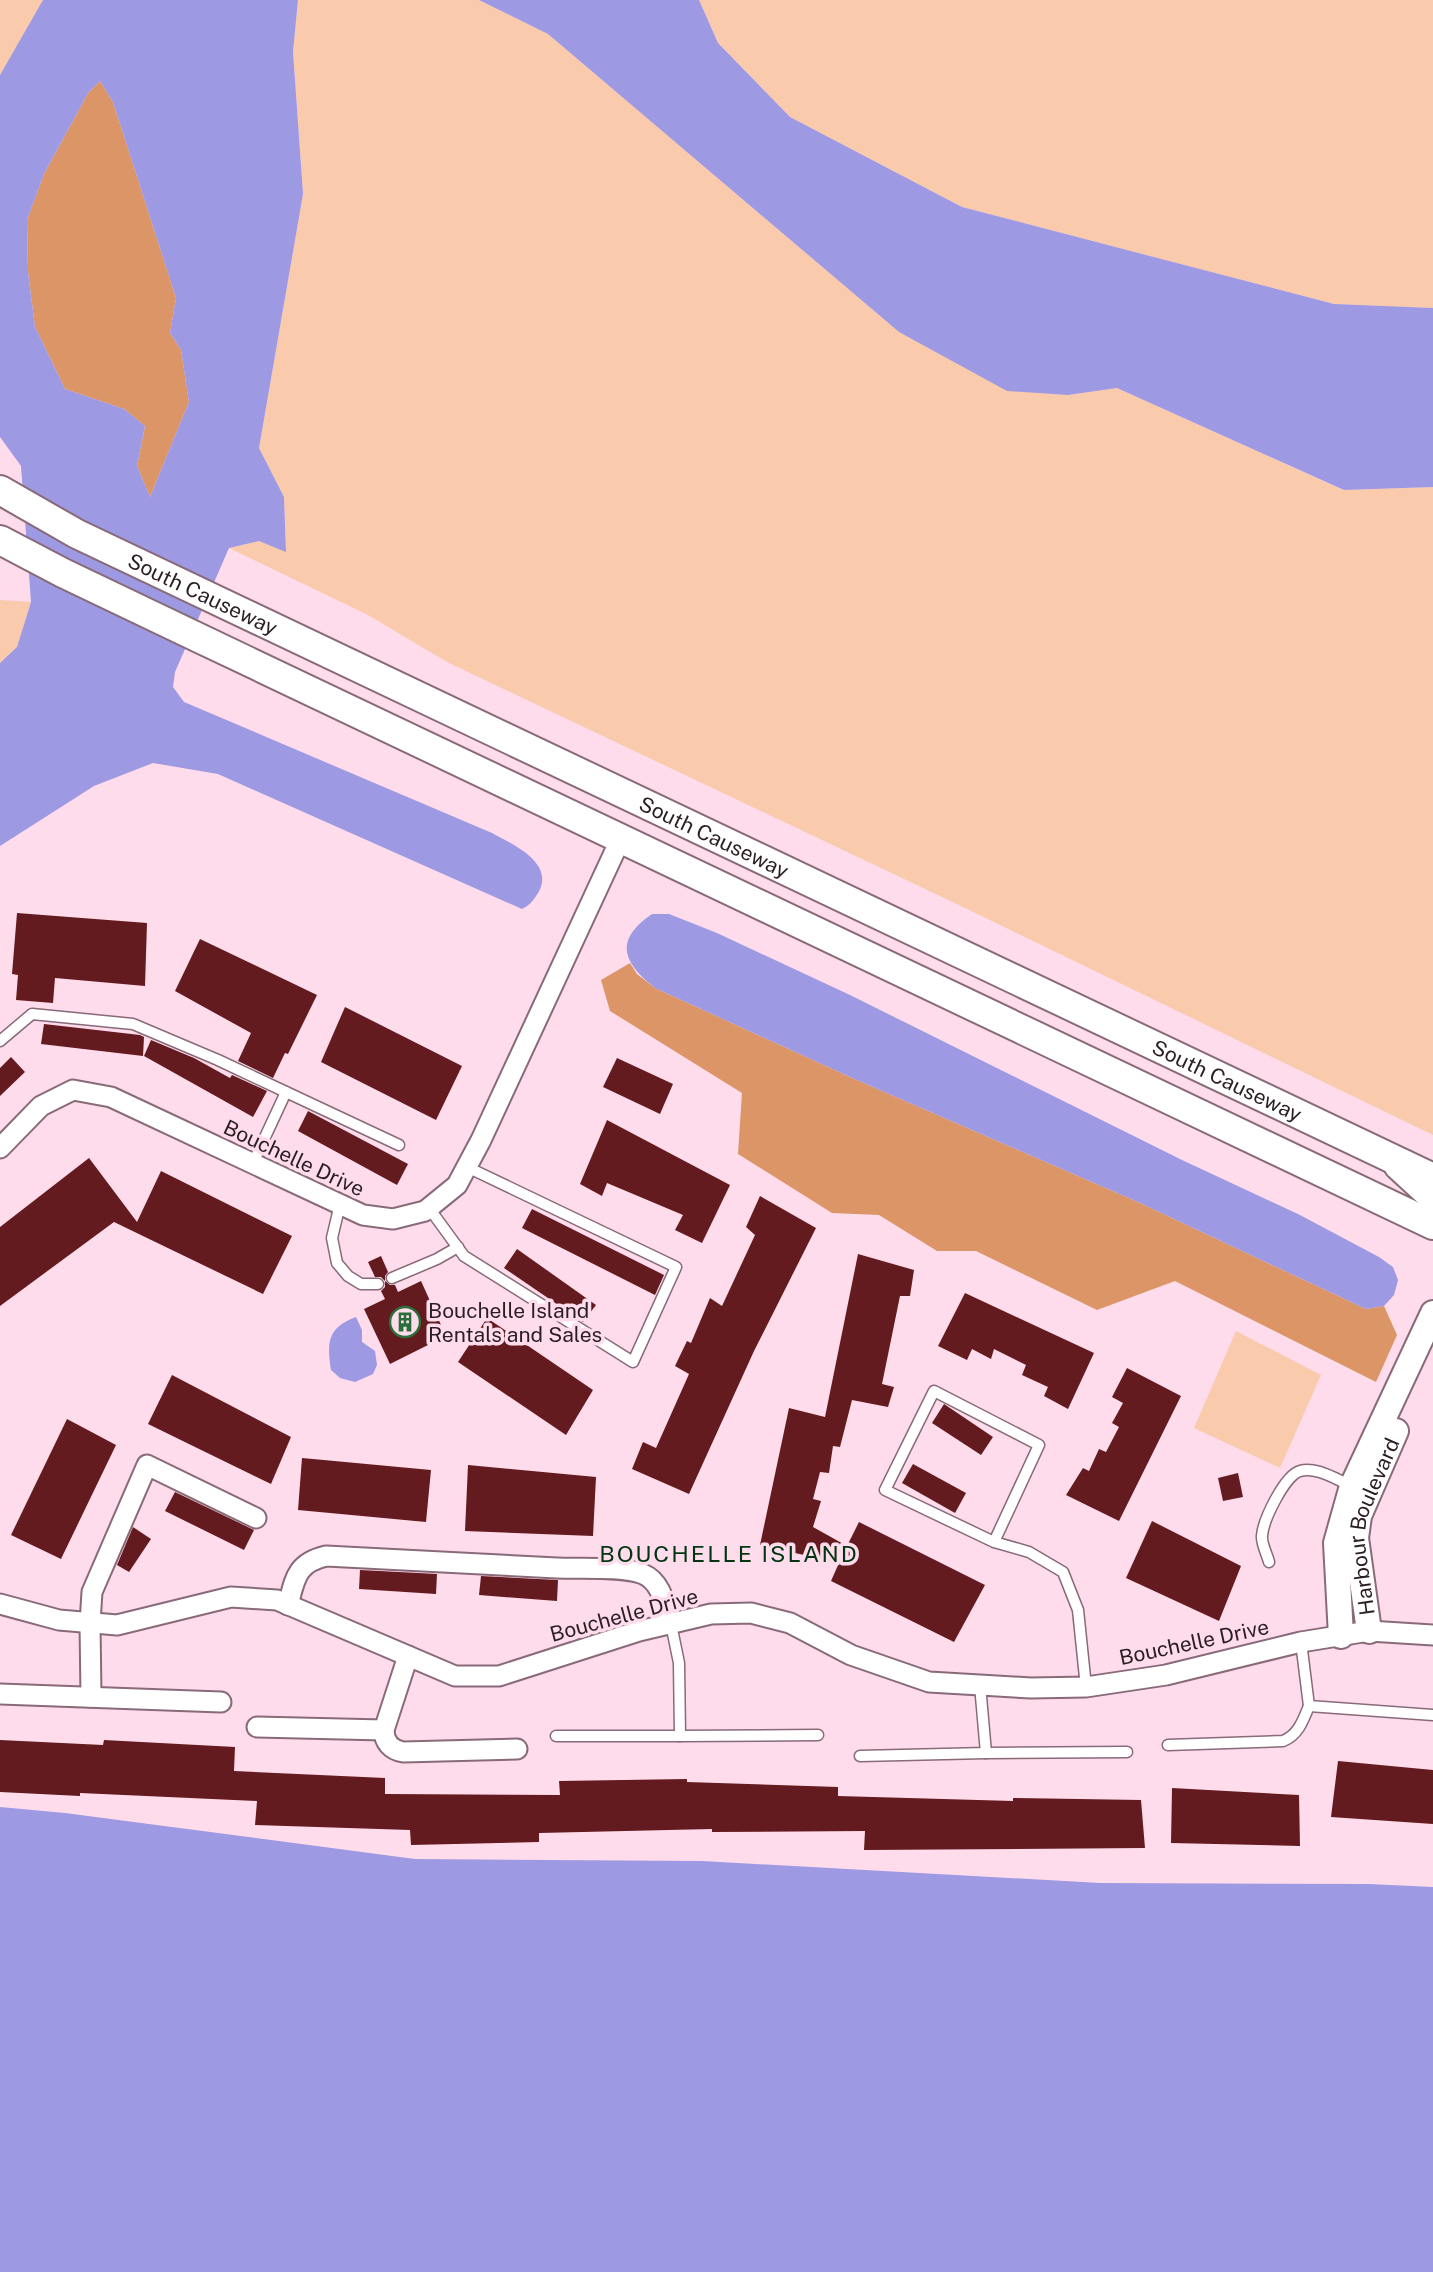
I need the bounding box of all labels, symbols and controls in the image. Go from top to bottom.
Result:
street label: South Causeway [124,548,282,640]
street label: South Causeway [635,790,793,883]
street label: South Causeway [1148,1034,1306,1126]
street label: Bouchelle Drive [220,1114,368,1202]
place label: Bouchelle Island Rentals and Sales [428,1298,602,1347]
building icon: Bouchelle Island Rentals and Sales [388,1305,422,1339]
street label: Harbour Boulevard [1343,1434,1404,1617]
district label: BOUCHELLE ISLAND [599,1540,859,1567]
street label: Bouchelle Drive [547,1583,701,1647]
street label: Bouchelle Drive [1117,1614,1271,1670]

